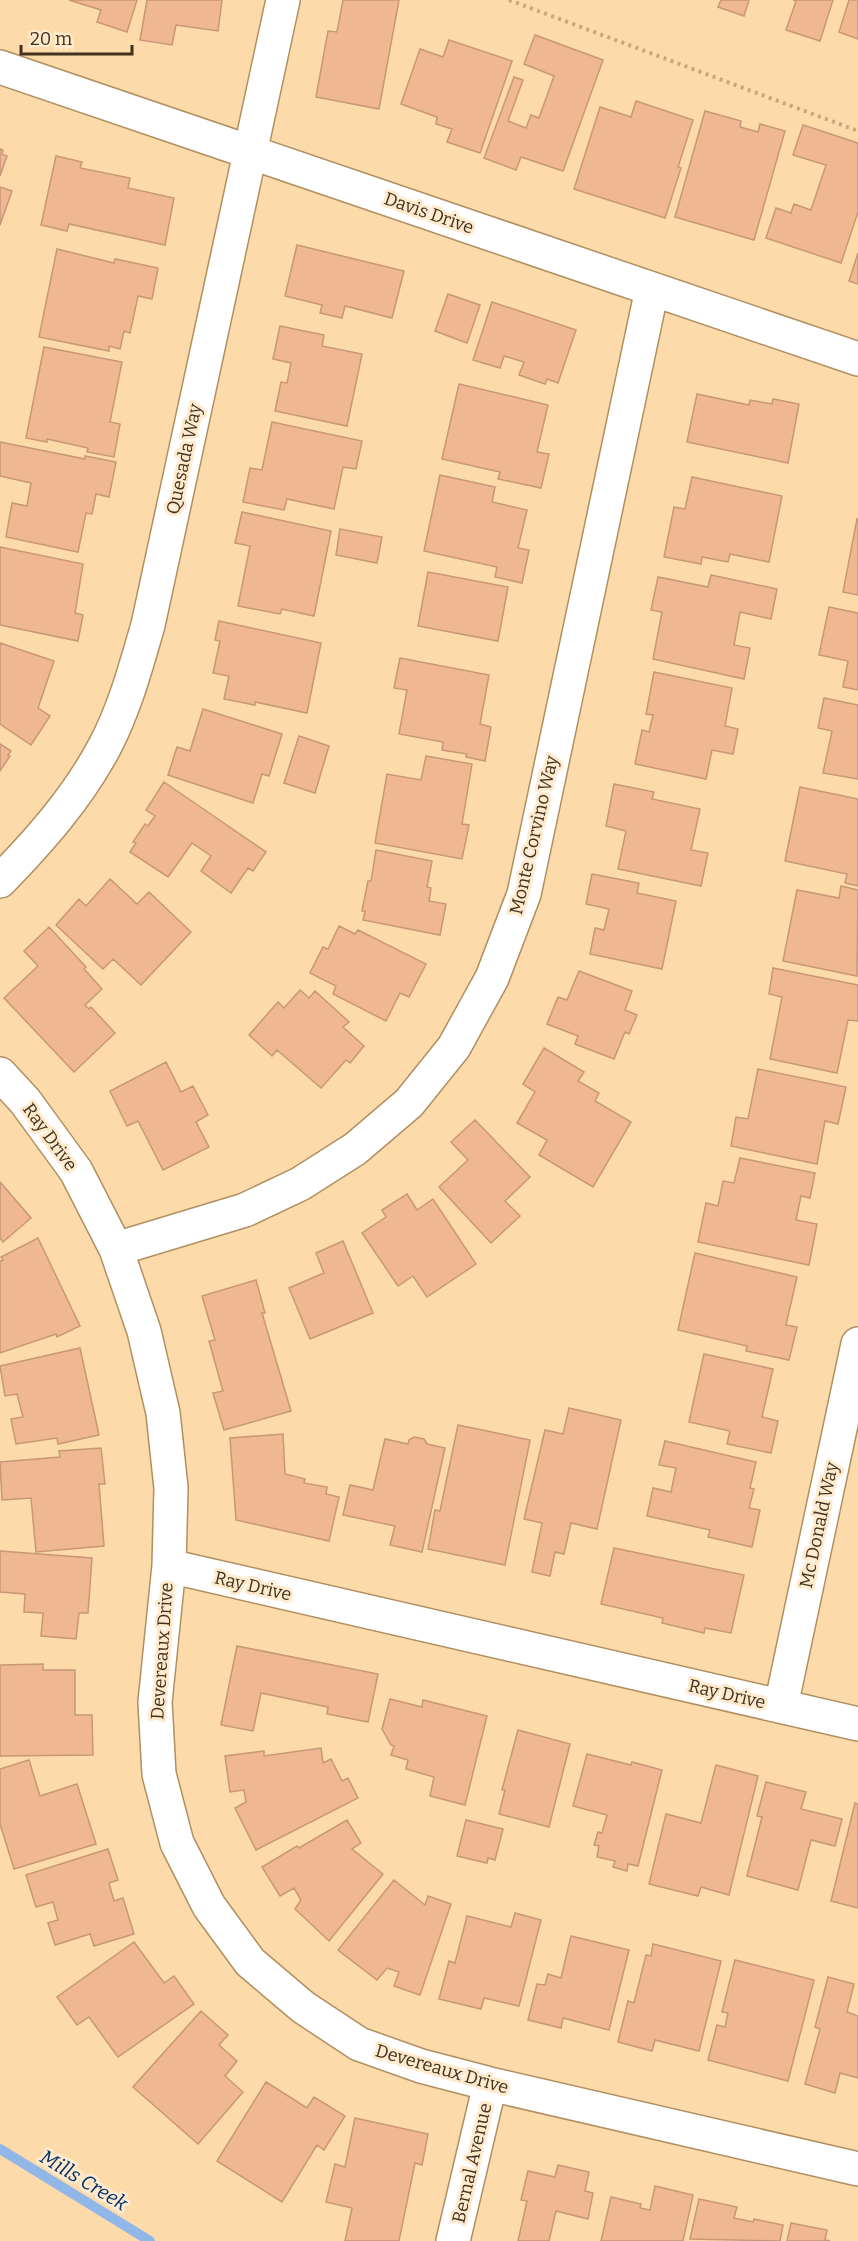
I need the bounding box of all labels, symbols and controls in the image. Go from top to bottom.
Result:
scale bar [21,18,132,56]
text: 20 m [30,28,72,50]
street label: Davis Drive [381,187,477,239]
street label: Quesada Way [162,401,207,516]
street label: Monte Corvino Way [505,753,563,917]
street label: Ray Drive [18,1099,82,1175]
street label: Mc Donald Way [795,1460,843,1590]
street label: Ray Drive [212,1566,294,1606]
street label: Devereaux Drive [146,1582,178,1720]
street label: Ray Drive [686,1674,768,1714]
street label: Devereaux Drive [373,2039,511,2099]
street label: Bernal Avenue [448,2101,496,2225]
water label: Mills Creek [36,2144,132,2216]

